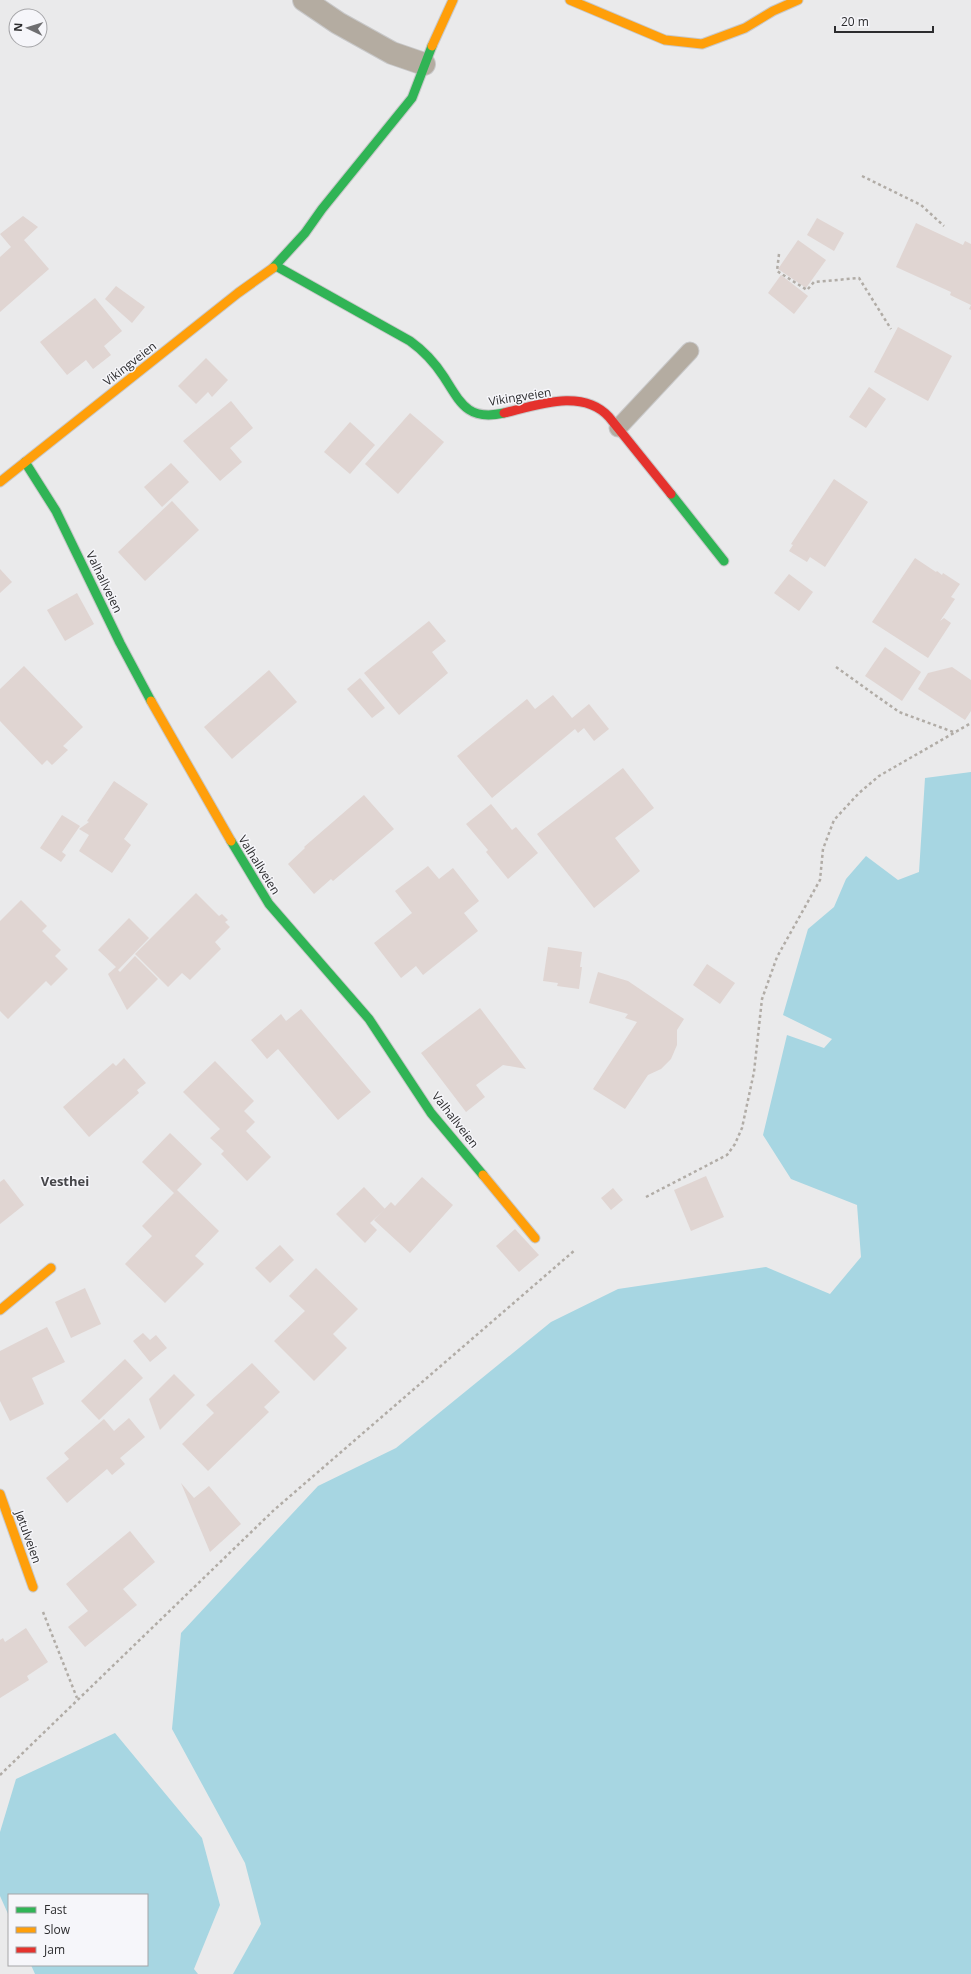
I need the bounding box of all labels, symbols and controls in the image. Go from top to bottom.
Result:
north arrow [8,8,48,48]
scale bar [835,8,933,34]
text: 20 m [841,13,869,30]
text: N [10,22,25,32]
street label: Vikingveien [100,337,160,390]
street label: Vikingveien [487,383,552,410]
street label: Valhallveien [82,548,127,616]
street label: Valhallveien [235,832,284,898]
street label: Valhallveien [428,1088,483,1151]
district label: Vesthei [41,1172,89,1190]
street label: Jøtulveien [11,1507,46,1566]
legend [8,1894,148,1966]
text: Fast [44,1901,67,1918]
text: Slow [44,1921,71,1938]
text: Jam [43,1941,65,1958]

